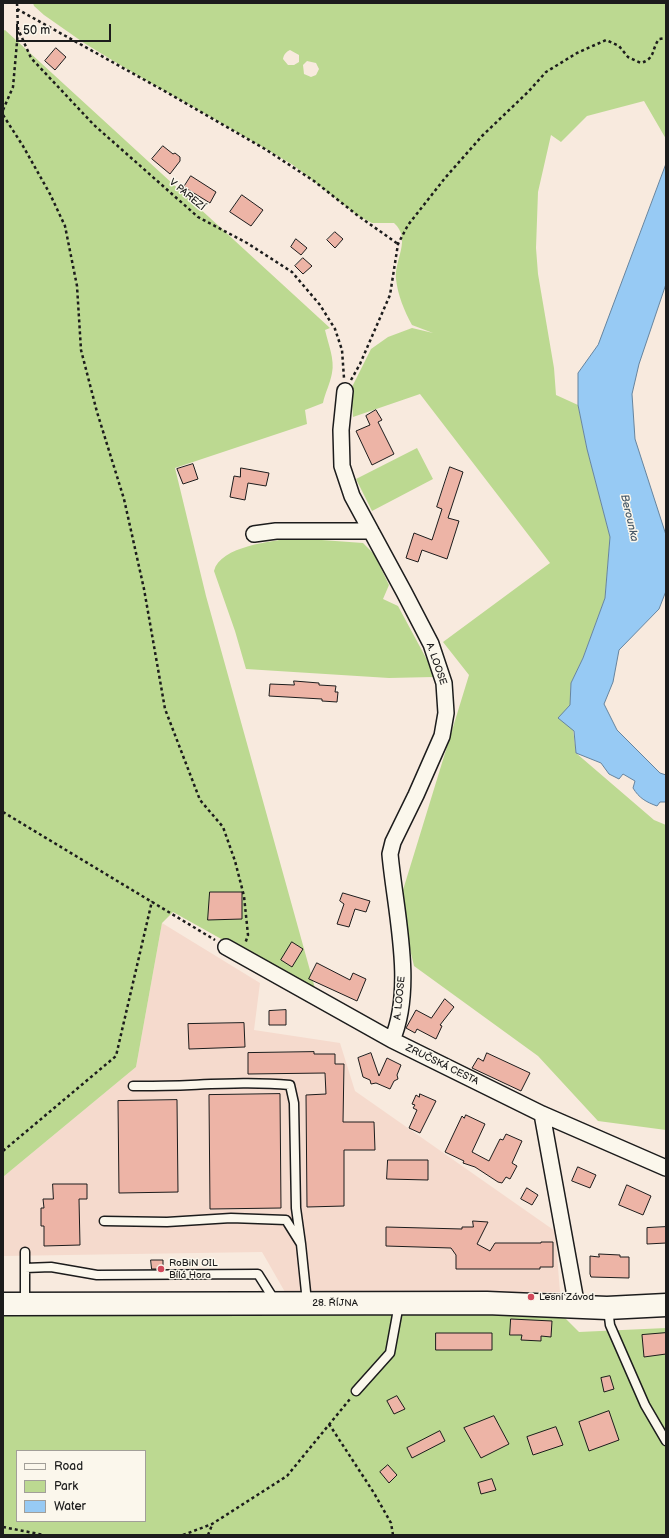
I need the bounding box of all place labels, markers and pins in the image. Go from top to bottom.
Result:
place label: RoBiN OIL Bílá Hora [169,1257,218,1280]
marker: RoBiN OIL Bílá Hora [156,1264,166,1274]
place label: Lesní Závod [539,1291,594,1303]
marker: Lesní Závod [526,1292,536,1302]

